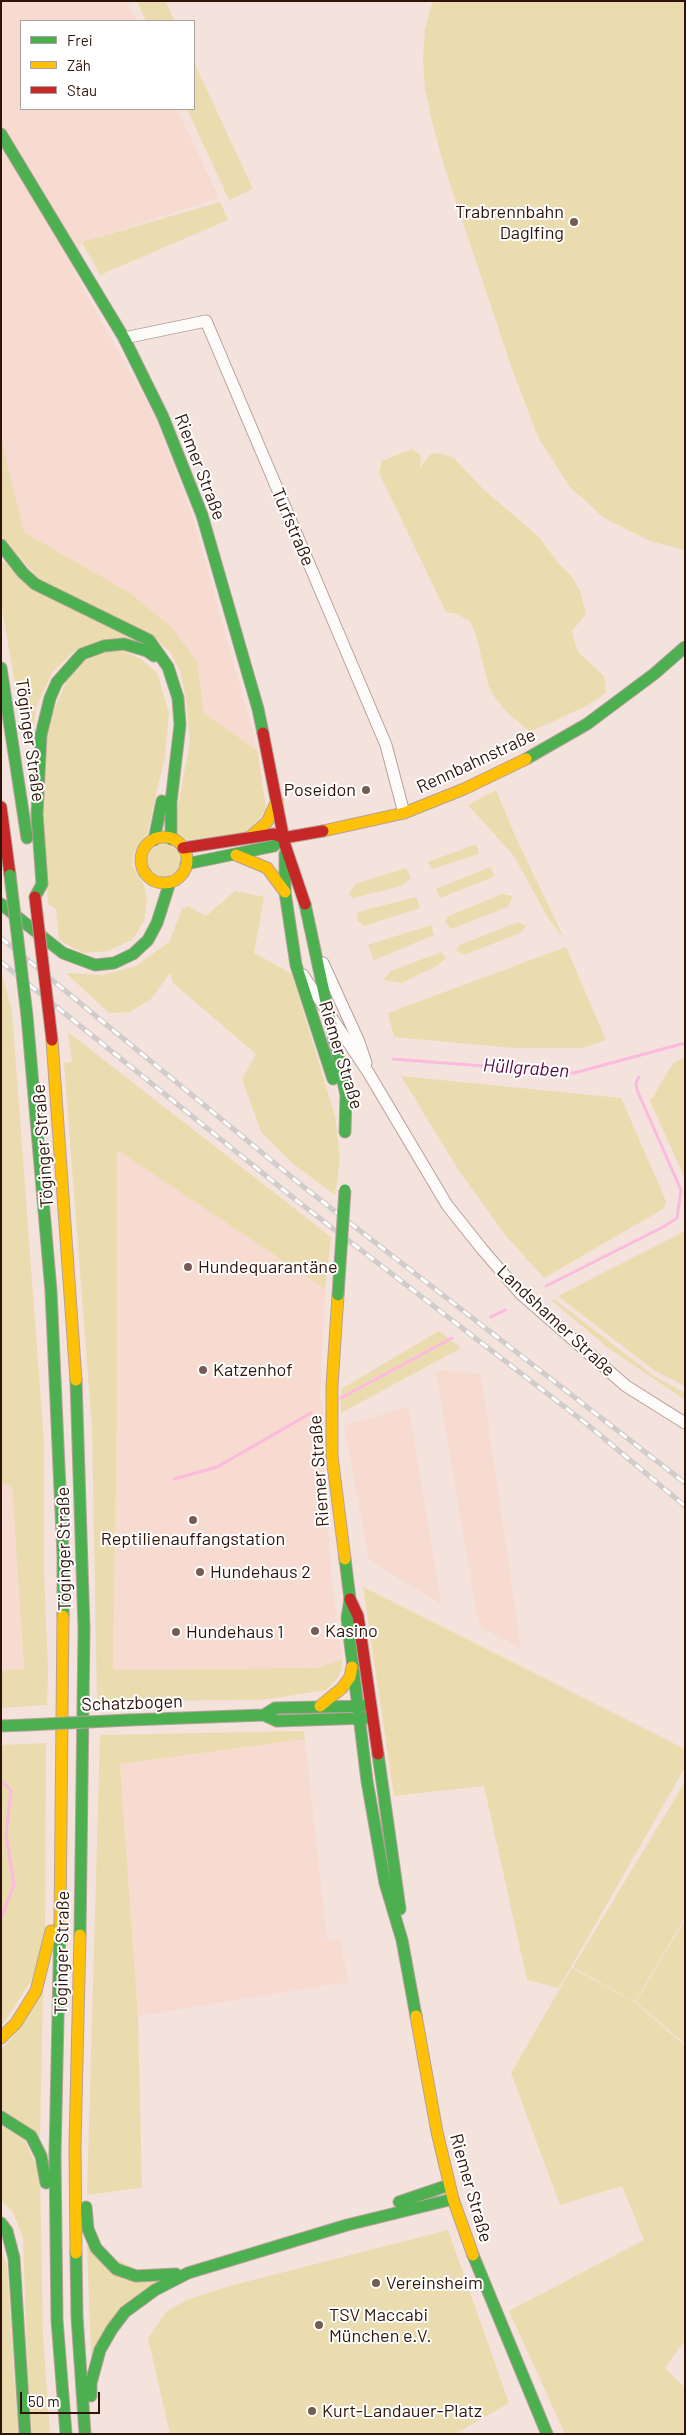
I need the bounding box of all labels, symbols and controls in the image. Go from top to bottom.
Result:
legend [20,20,195,110]
text: Frei [67,31,93,49]
text: Zäh [67,56,91,74]
text: Stau [67,81,97,99]
place label: Trabrennbahn Daglfing [455,201,564,243]
marker: Trabrennbahn Daglfing [568,216,580,228]
street label: Riemer Straße [170,411,230,523]
street label: Turfstraße [267,485,319,569]
street label: Töginger Straße [11,677,49,803]
street label: Rennbahnstraße [413,724,539,798]
place label: Poseidon [284,779,356,801]
marker: Poseidon [360,784,372,796]
street label: Riemer Straße [314,998,368,1112]
water label: Hüllgraben [482,1054,570,1082]
street label: Töginger Straße [28,1083,58,1209]
place label: Hundequarantäne [198,1256,338,1278]
marker: Hundequarantäne [182,1261,194,1273]
street label: Landshamer Straße [493,1261,619,1381]
place label: Katzenhof [213,1359,293,1381]
marker: Katzenhof [197,1364,209,1376]
street label: Riemer Straße [304,1414,334,1528]
street label: Töginger Straße [52,1487,76,1611]
marker: Reptilienauffangstation [187,1514,199,1526]
place label: Reptilienauffangstation [101,1528,285,1550]
place label: Hundehaus 2 [210,1561,311,1583]
marker: Hundehaus 2 [194,1566,206,1578]
place label: Kasino [325,1620,378,1642]
place label: Hundehaus 1 [186,1621,284,1643]
marker: Kasino [309,1625,321,1637]
marker: Hundehaus 1 [170,1626,182,1638]
street label: Schatzbogen [81,1690,183,1716]
street label: Töginger Straße [50,1891,74,2015]
street label: Riemer Straße [445,2131,497,2245]
place label: Vereinsheim [386,2272,483,2294]
marker: Vereinsheim [370,2277,382,2289]
place label: TSV Maccabi München e.V. [329,2304,431,2346]
marker: TSV Maccabi München e.V. [313,2319,325,2331]
scale bar [22,2382,102,2414]
text: 50 m [28,2392,60,2410]
place label: Kurt-Landauer-Platz [322,2400,482,2422]
marker: Kurt-Landauer-Platz [306,2405,318,2417]

